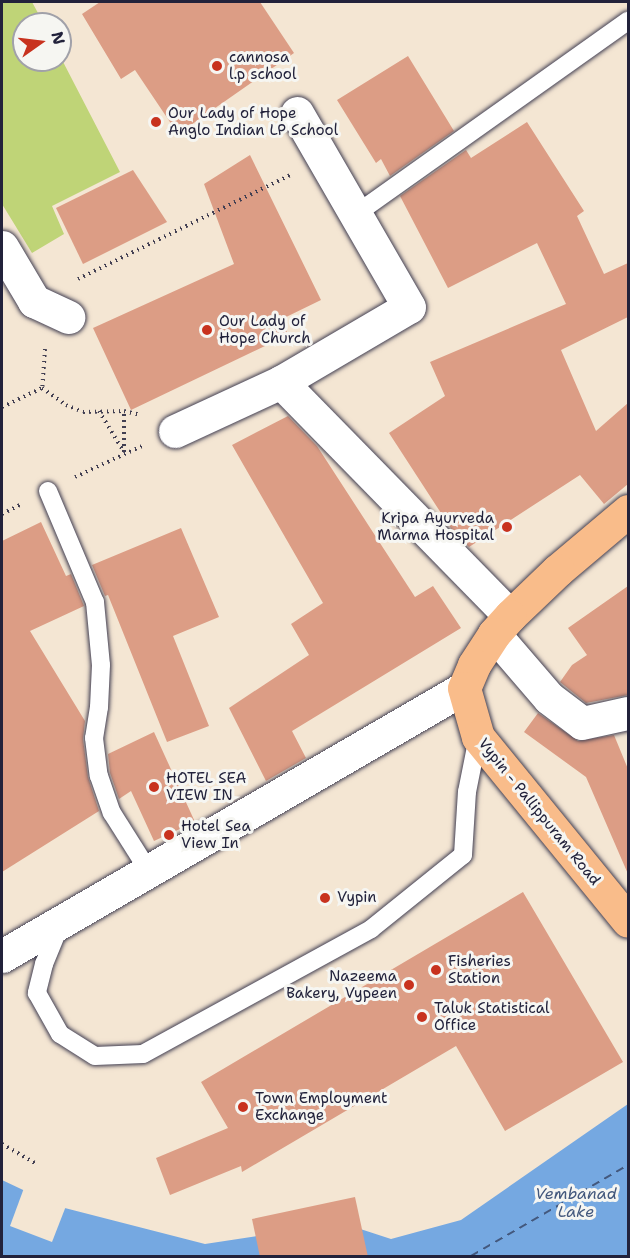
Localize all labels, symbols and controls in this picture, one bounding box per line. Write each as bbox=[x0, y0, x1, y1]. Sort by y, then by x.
north arrow bbox=[12, 12, 72, 72]
text: N bbox=[46, 29, 70, 47]
place label: cannosa l.p school bbox=[229, 48, 296, 83]
marker: cannosa l.p school bbox=[210, 59, 224, 73]
place label: Our Lady of Hope Anglo Indian LP School bbox=[168, 104, 338, 139]
marker: Our Lady of Hope Anglo Indian LP School bbox=[149, 115, 163, 129]
place label: Our Lady of Hope Church bbox=[219, 312, 311, 347]
marker: Our Lady of Hope Church bbox=[200, 323, 214, 337]
place label: Kripa Ayurveda Marma Hospital bbox=[377, 509, 494, 544]
marker: Kripa Ayurveda Marma Hospital bbox=[498, 518, 516, 536]
street label: Vypin - Pallippuram Road bbox=[474, 735, 604, 889]
place label: HOTEL SEA VIEW IN bbox=[166, 769, 246, 804]
marker: HOTEL SEA VIEW IN bbox=[147, 780, 161, 794]
place label: Hotel Sea View In bbox=[181, 817, 251, 852]
marker: Hotel Sea View In bbox=[162, 828, 176, 842]
place label: Vypin bbox=[337, 889, 377, 907]
marker: Vypin bbox=[318, 891, 332, 905]
place label: Fisheries Station bbox=[448, 952, 511, 987]
marker: Fisheries Station bbox=[429, 963, 443, 977]
place label: Nazeema Bakery, Vypeen bbox=[286, 967, 397, 1002]
marker: Nazeema Bakery, Vypeen bbox=[402, 978, 416, 992]
place label: Taluk Statistical Office bbox=[434, 999, 549, 1034]
marker: Taluk Statistical Office bbox=[415, 1010, 429, 1024]
place label: Town Employment Exchange bbox=[255, 1089, 388, 1124]
marker: Town Employment Exchange bbox=[236, 1100, 250, 1114]
water label: Vembanad Lake bbox=[535, 1184, 617, 1222]

